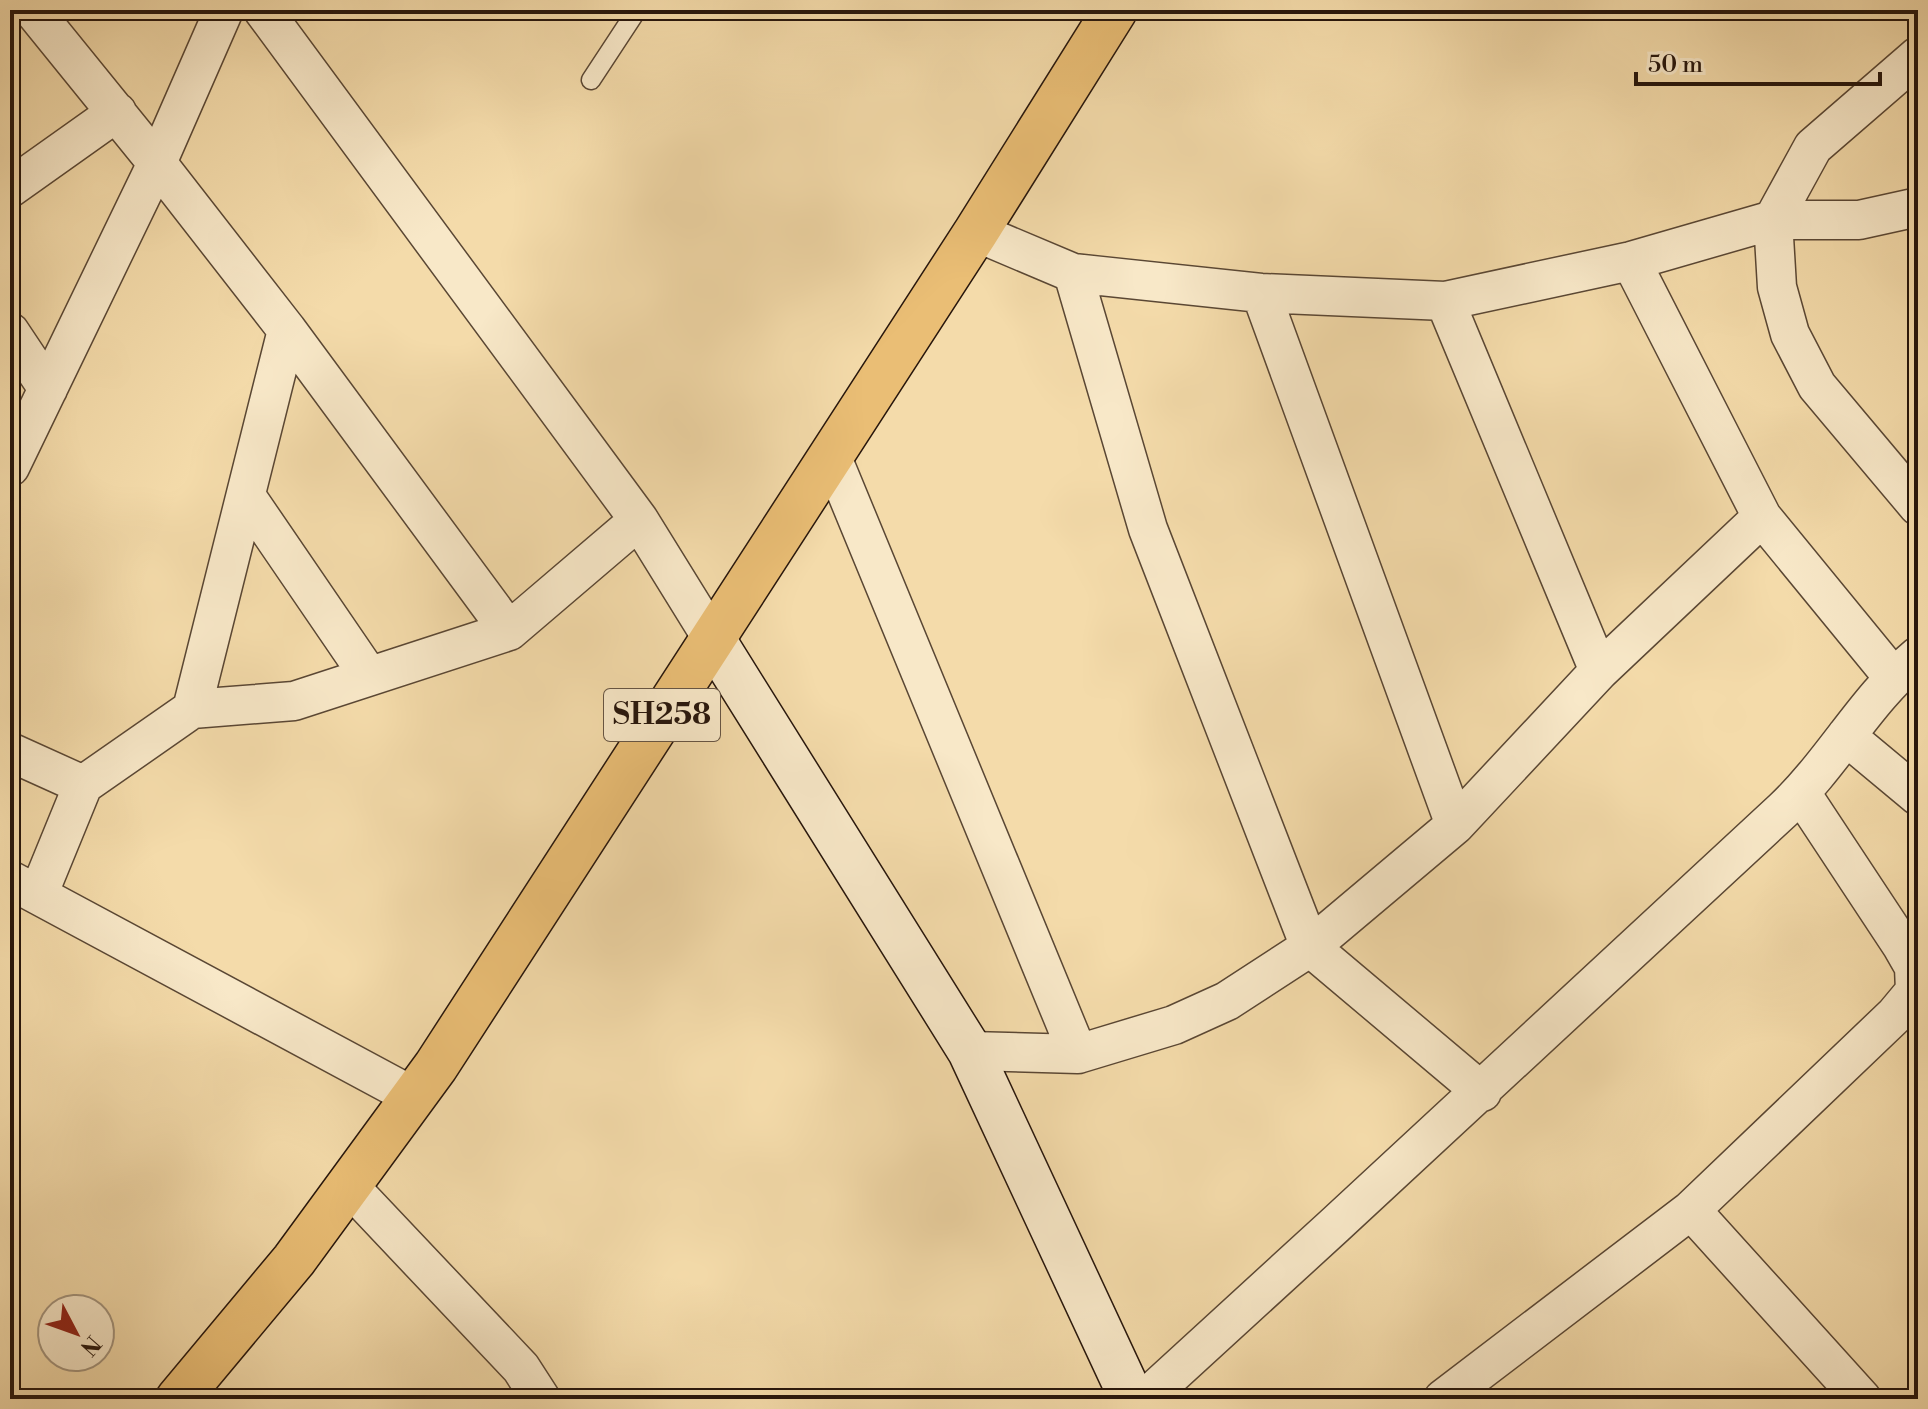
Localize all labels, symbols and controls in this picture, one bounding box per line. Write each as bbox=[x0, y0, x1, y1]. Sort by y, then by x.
scale bar bbox=[1636, 36, 1880, 86]
text: 50 m bbox=[1648, 50, 1703, 80]
road number: SH258 bbox=[604, 689, 720, 741]
north arrow bbox=[36, 1293, 116, 1373]
text: N bbox=[74, 1330, 106, 1361]

